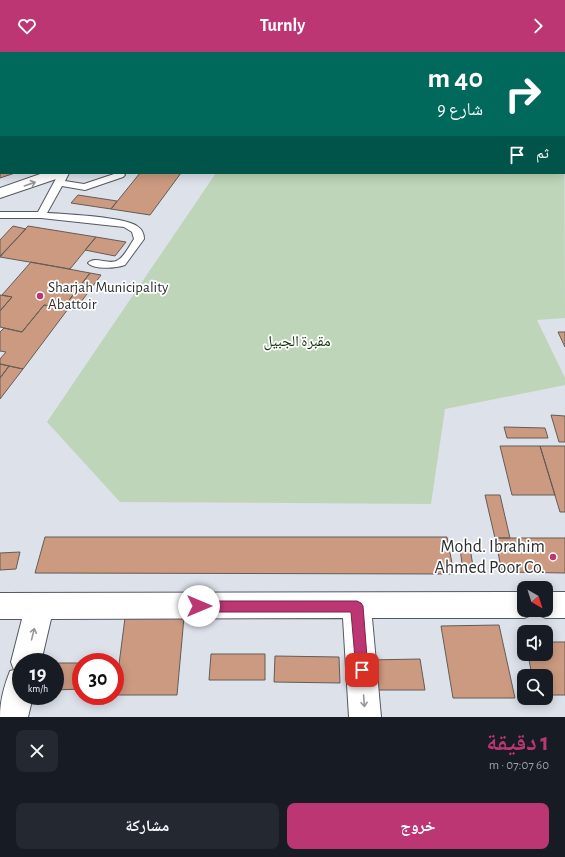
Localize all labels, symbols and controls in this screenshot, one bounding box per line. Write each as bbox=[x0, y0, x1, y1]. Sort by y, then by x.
icon: heart bbox=[16, 15, 38, 37]
icon: forward bbox=[527, 15, 549, 37]
text: Turnly bbox=[260, 17, 305, 35]
text: 40 m bbox=[427, 65, 483, 93]
icon: right bbox=[497, 68, 549, 120]
text: شارع 9 bbox=[437, 101, 483, 119]
icon: arrive bbox=[506, 144, 528, 166]
text: ثم bbox=[536, 146, 549, 161]
one-way arrow bbox=[23, 180, 36, 187]
place label: Sharjah Municipality Abattoir bbox=[48, 280, 169, 312]
marker: Sharjah Municipality Abattoir bbox=[35, 291, 45, 301]
park label: مقبرة الجبيل bbox=[263, 334, 331, 351]
place label: Mohd. Ibrahim Ahmed Poor Co. bbox=[434, 538, 545, 577]
marker: Mohd. Ibrahim Ahmed Poor Co. bbox=[548, 552, 558, 562]
north arrow bbox=[517, 581, 553, 617]
map controls bbox=[517, 581, 553, 705]
position arrow bbox=[178, 585, 220, 627]
button: sound bbox=[517, 625, 553, 661]
one-way arrow bbox=[30, 628, 37, 641]
speed limit sign: 30 bbox=[72, 653, 124, 705]
pin bbox=[345, 653, 379, 687]
icon: arrive bbox=[351, 659, 373, 681]
text: 19 bbox=[30, 664, 46, 684]
button: search bbox=[517, 669, 553, 705]
text: km/h bbox=[28, 684, 48, 694]
one-way arrow bbox=[361, 694, 368, 707]
button: close bbox=[16, 730, 58, 772]
text: 1 دقيقة bbox=[486, 731, 549, 755]
text: 60 m · 07:07 bbox=[489, 759, 549, 772]
button: مشاركة bbox=[16, 803, 279, 849]
button: خروج bbox=[287, 803, 549, 849]

